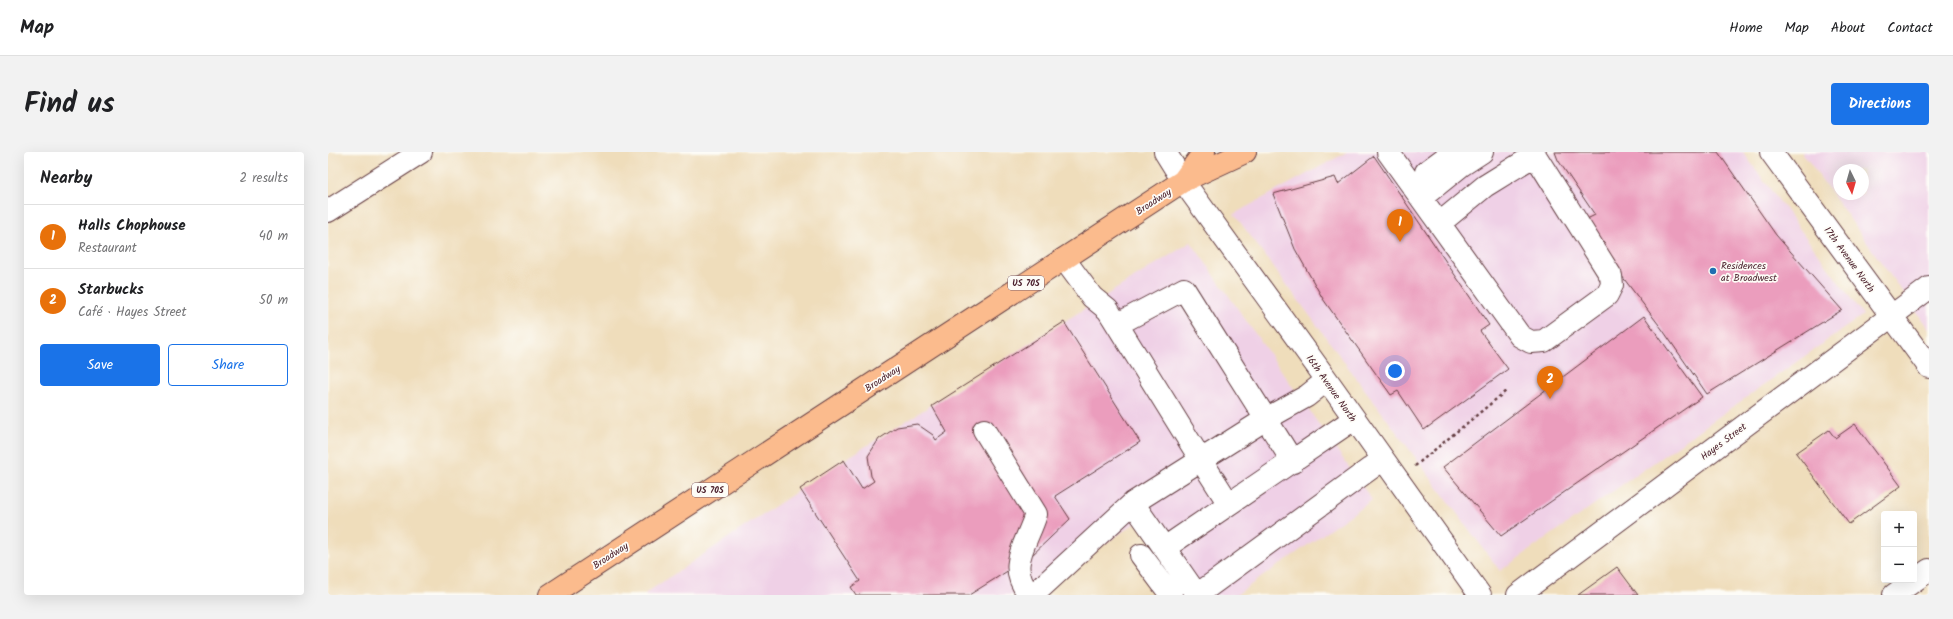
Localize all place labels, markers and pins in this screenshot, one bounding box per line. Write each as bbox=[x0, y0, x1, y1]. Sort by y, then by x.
pin: 1 bbox=[1387, 209, 1413, 242]
place label: Residences at Broadwest bbox=[1721, 258, 1777, 286]
marker: Residences at Broadwest bbox=[1708, 266, 1718, 276]
pin: 2 bbox=[1537, 366, 1563, 399]

